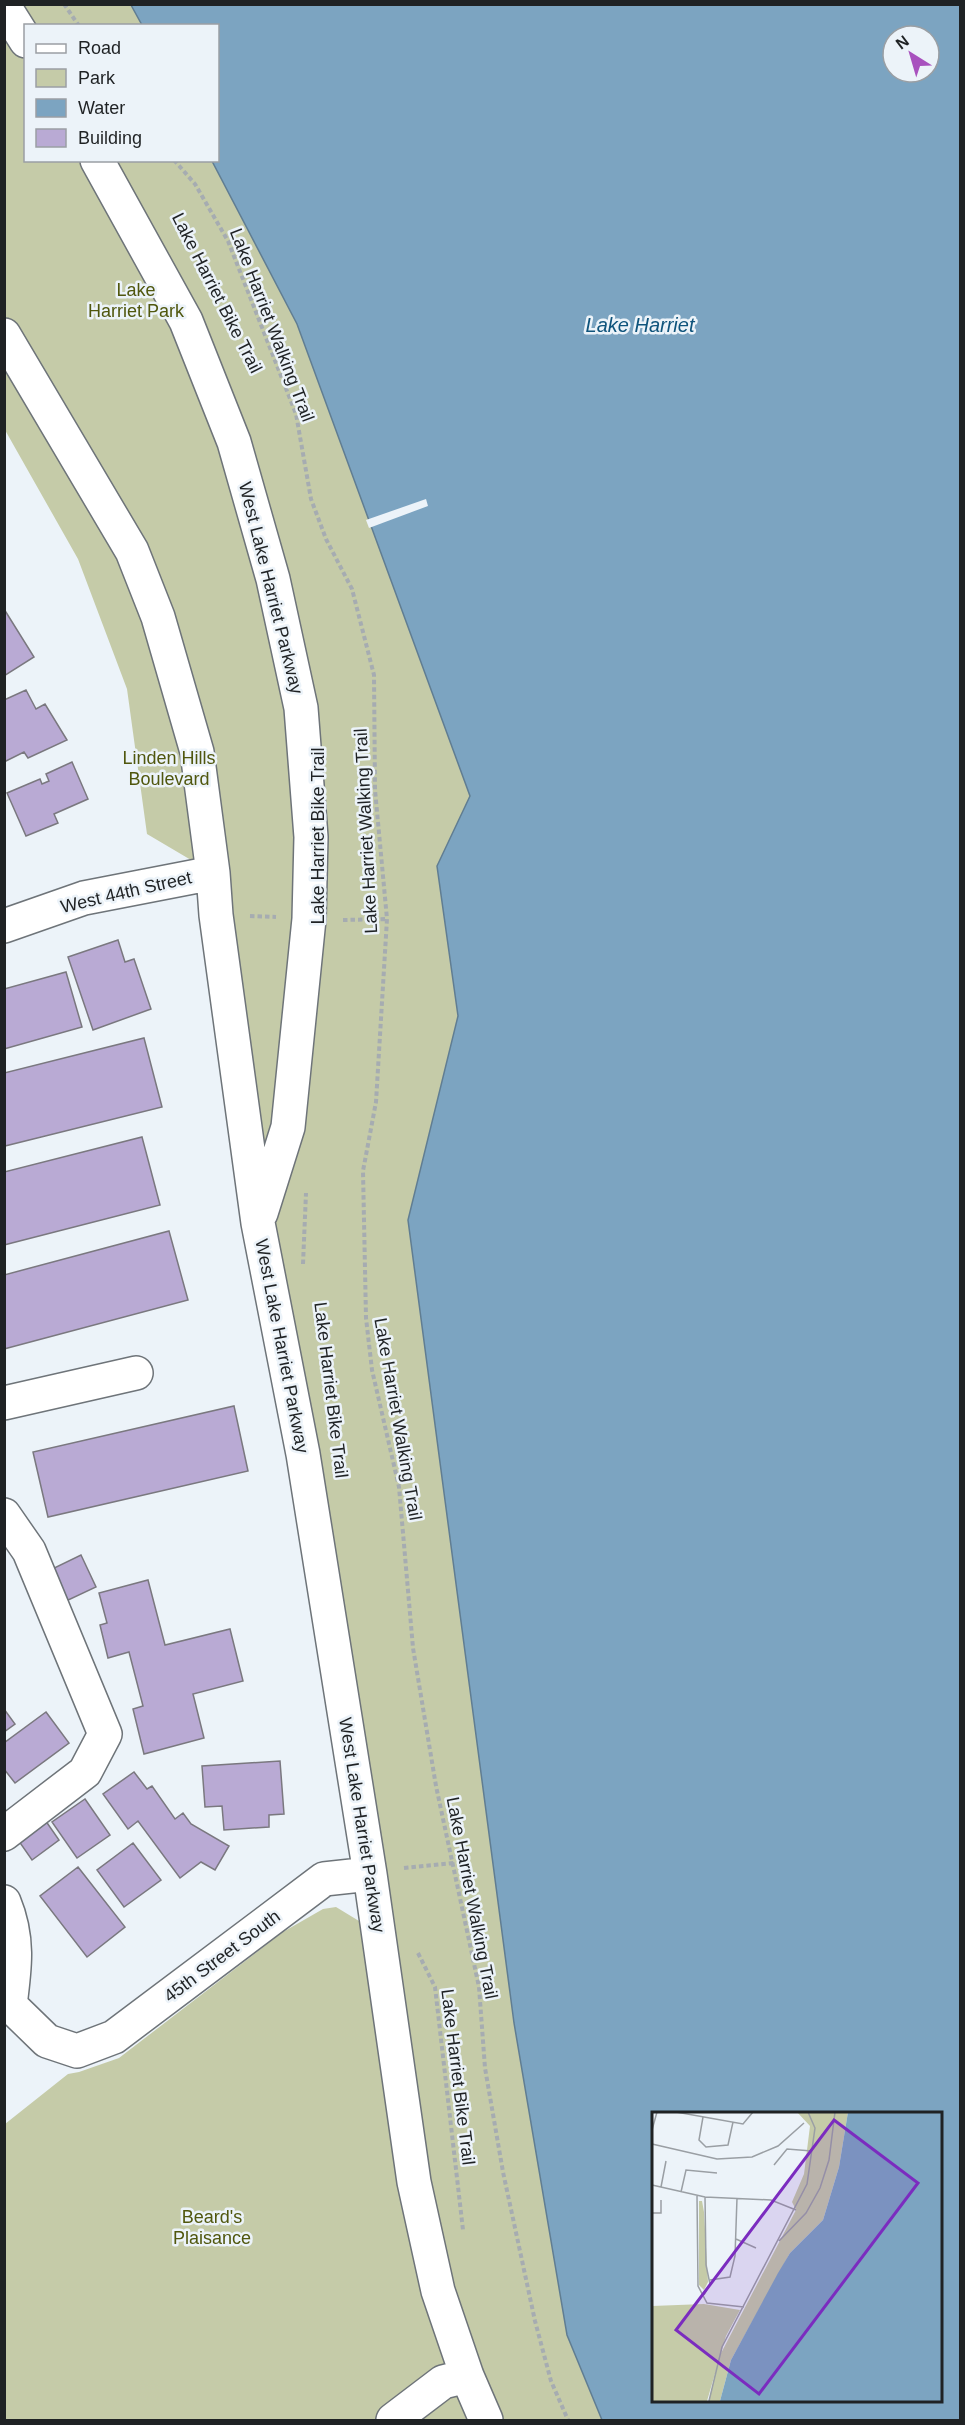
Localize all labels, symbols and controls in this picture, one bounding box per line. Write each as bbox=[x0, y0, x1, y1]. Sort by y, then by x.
legend bbox=[24, 24, 219, 162]
north arrow bbox=[881, 24, 941, 84]
text: N bbox=[893, 32, 912, 53]
text: Road bbox=[78, 38, 121, 58]
text: Park bbox=[78, 68, 116, 88]
text: Water bbox=[78, 98, 125, 118]
text: Building bbox=[78, 128, 142, 148]
street label: Lake Harriet Bike Trail bbox=[168, 210, 266, 376]
street label: Lake Harriet Walking Trail bbox=[226, 226, 318, 424]
park label: Lake Harriet Park bbox=[88, 280, 185, 321]
water label: Lake Harriet bbox=[586, 314, 696, 336]
street label: West Lake Harriet Parkway bbox=[235, 480, 307, 696]
street label: Lake Harriet Walking Trail bbox=[351, 728, 381, 934]
street label: Lake Harriet Bike Trail bbox=[308, 747, 328, 925]
park label: Linden Hills Boulevard bbox=[122, 748, 216, 789]
street label: West 44th Street bbox=[59, 867, 193, 917]
street label: West Lake Harriet Parkway bbox=[251, 1237, 313, 1455]
street label: Lake Harriet Bike Trail bbox=[310, 1301, 352, 1479]
street label: Lake Harriet Walking Trail bbox=[370, 1316, 426, 1522]
street label: West Lake Harriet Parkway bbox=[335, 1716, 389, 1934]
street label: Lake Harriet Walking Trail bbox=[443, 1795, 501, 2001]
street label: 45th Street South bbox=[160, 1906, 284, 2006]
street label: Lake Harriet Bike Trail bbox=[437, 1988, 479, 2166]
inset map bbox=[652, 2112, 941, 2401]
park label: Beard's Plaisance bbox=[173, 2207, 251, 2248]

